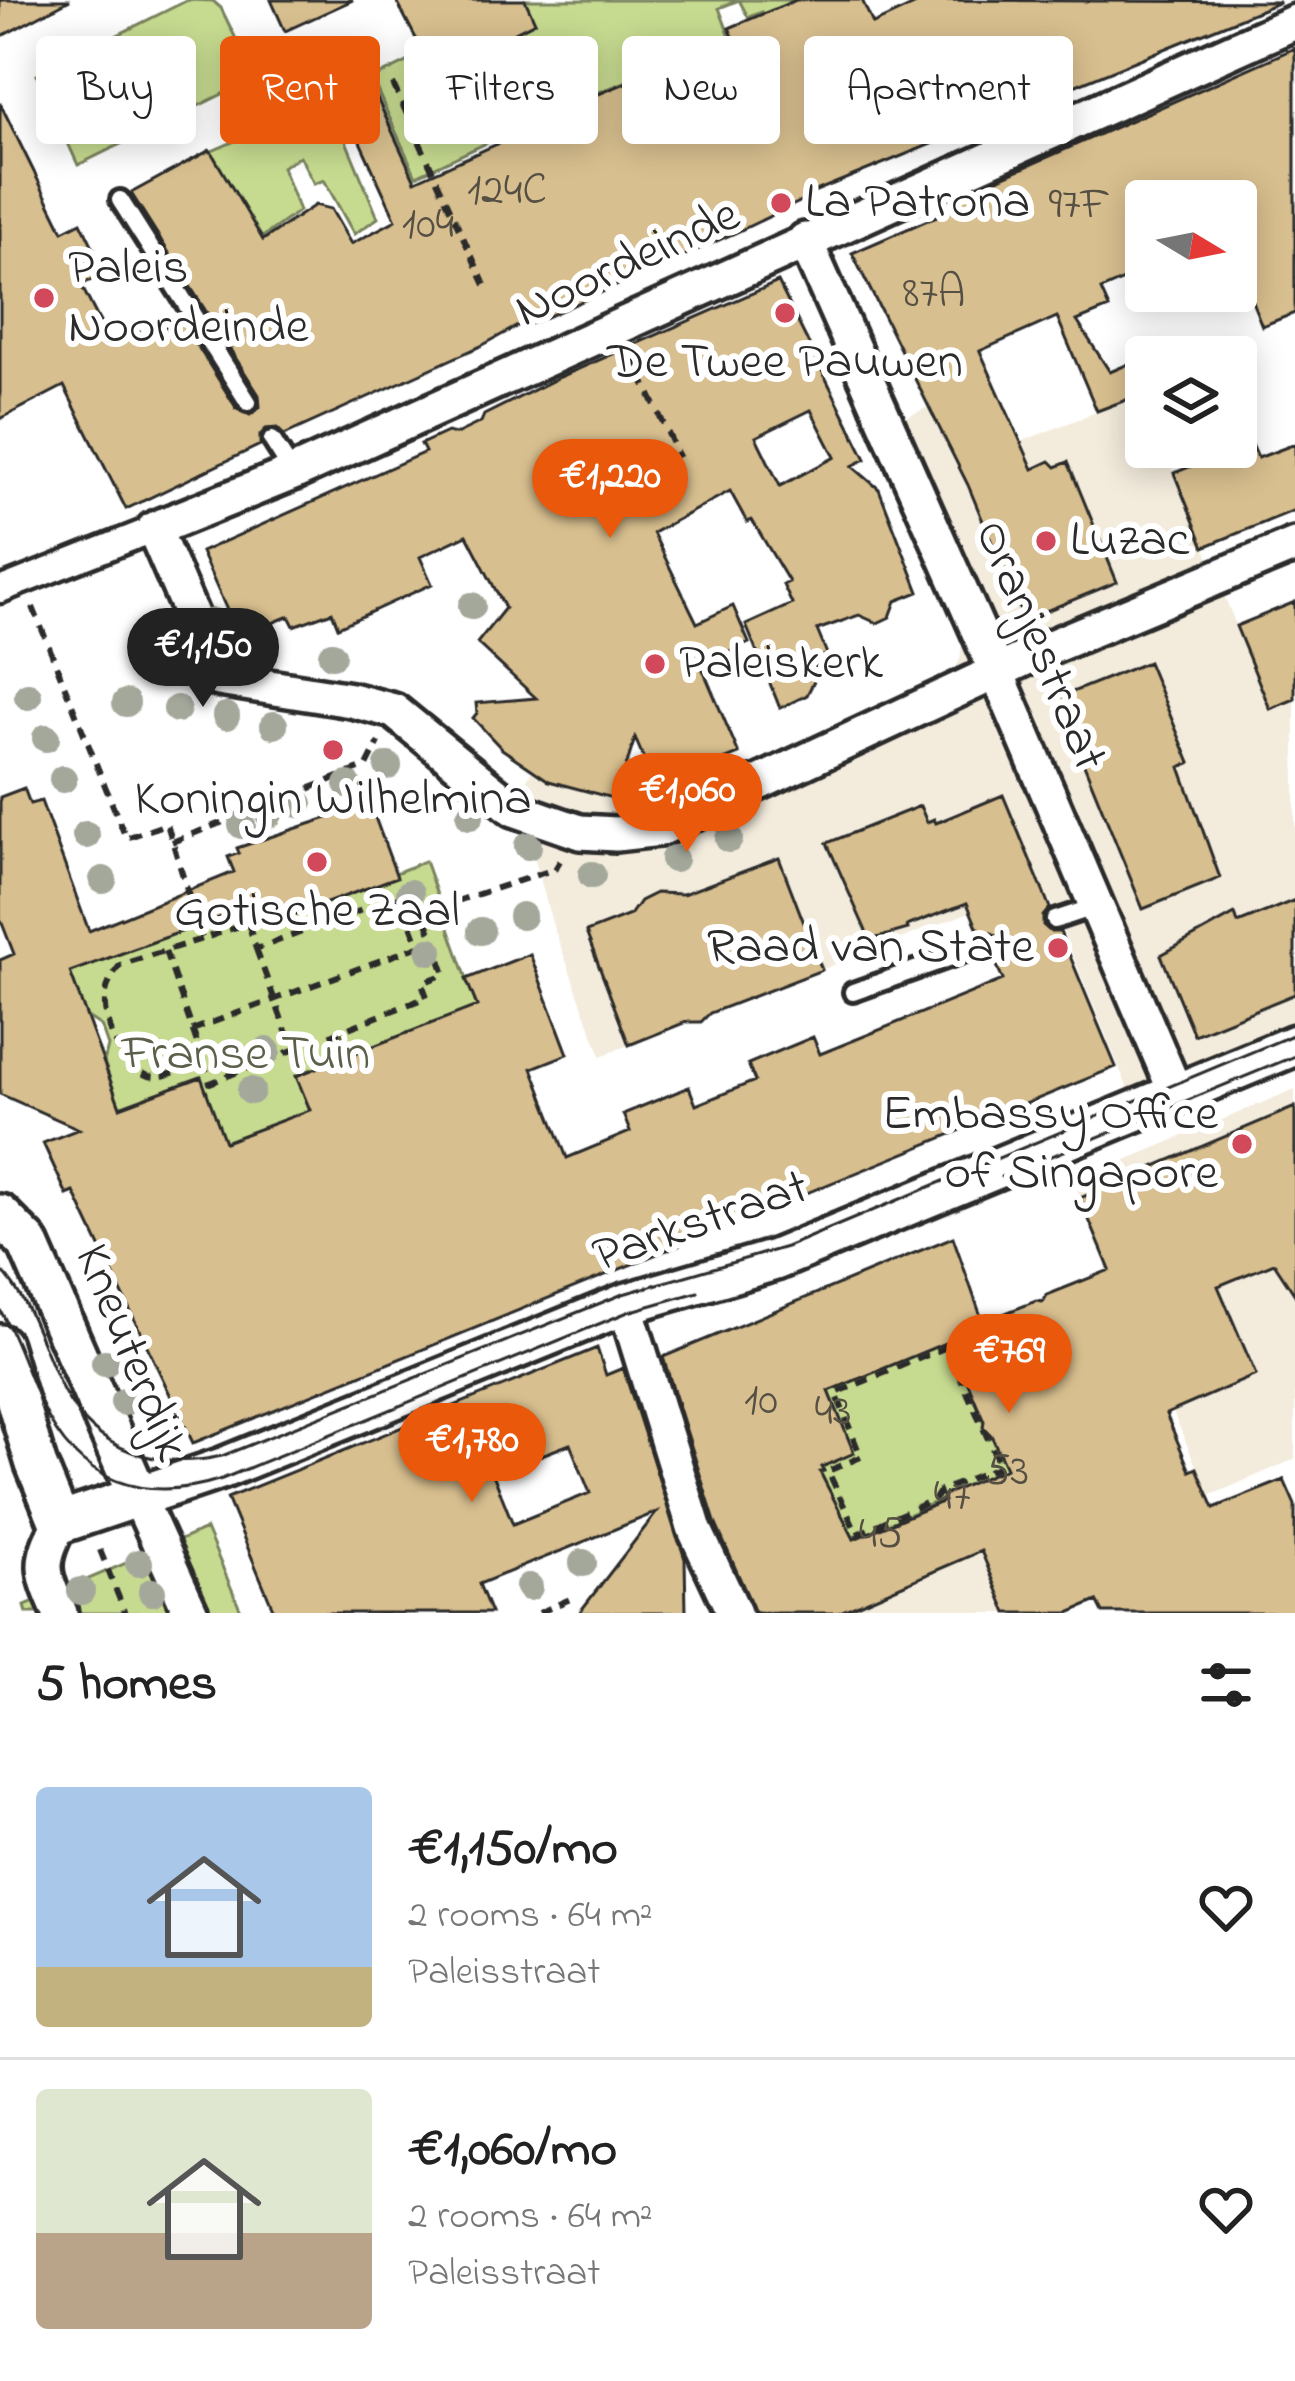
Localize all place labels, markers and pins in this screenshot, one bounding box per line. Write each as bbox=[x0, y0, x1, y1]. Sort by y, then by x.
place label: La Patrona bbox=[805, 166, 1030, 241]
marker: La Patrona bbox=[768, 190, 794, 216]
place label: Paleis Noordeinde bbox=[68, 232, 309, 366]
marker: Paleis Noordeinde bbox=[31, 285, 57, 311]
marker: De Twee Pauwen bbox=[772, 300, 798, 326]
place label: De Twee Pauwen bbox=[605, 326, 963, 401]
pin: €1,220 bbox=[512, 439, 708, 541]
place label: Luzac bbox=[1070, 504, 1190, 579]
marker: Luzac bbox=[1033, 528, 1059, 554]
pin: €1,150 bbox=[105, 608, 301, 710]
place label: Paleiskerk bbox=[679, 627, 884, 702]
marker: Paleiskerk bbox=[642, 651, 668, 677]
marker: Koningin Wilhelmina bbox=[320, 737, 346, 763]
pin: €1,060 bbox=[589, 753, 785, 855]
place label: Koningin Wilhelmina bbox=[134, 763, 532, 838]
marker: Gotische Zaal bbox=[304, 849, 330, 875]
place label: Gotische Zaal bbox=[174, 875, 460, 950]
place label: Raad van State bbox=[707, 911, 1034, 986]
marker: Raad van State bbox=[1045, 935, 1071, 961]
place label: Embassy Office of Singapore bbox=[882, 1078, 1218, 1212]
marker: Embassy Office of Singapore bbox=[1229, 1131, 1255, 1157]
pin: €769 bbox=[938, 1314, 1080, 1416]
pin: €1,780 bbox=[374, 1403, 570, 1505]

